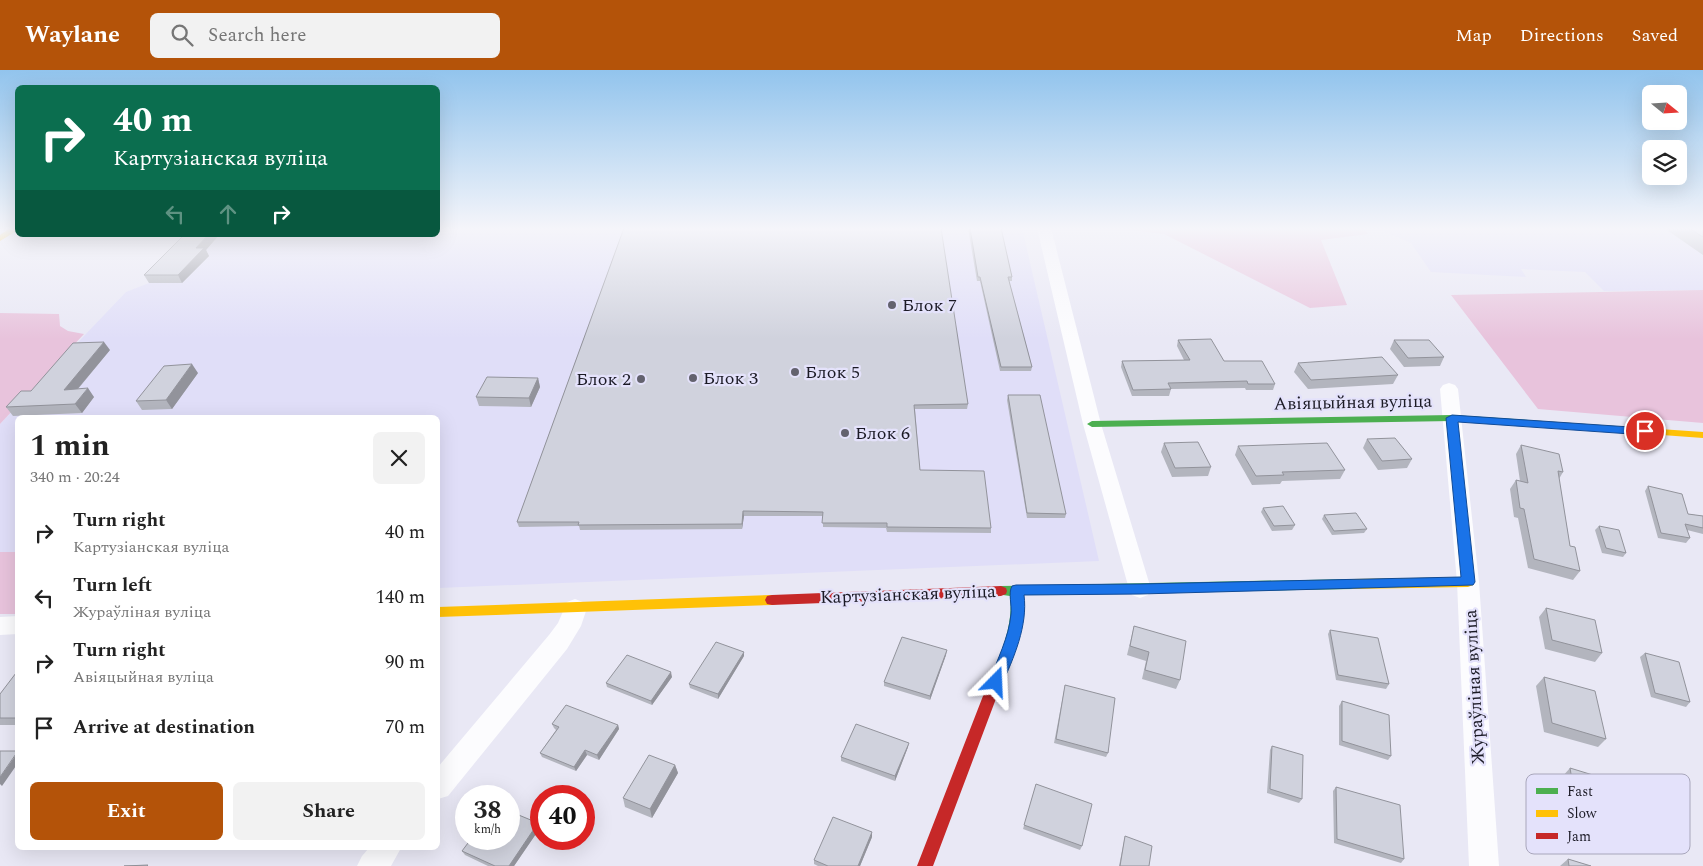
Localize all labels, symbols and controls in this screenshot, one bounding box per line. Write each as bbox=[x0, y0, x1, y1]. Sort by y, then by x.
search box bbox=[150, 13, 500, 58]
text: Waylane bbox=[25, 17, 120, 53]
icon: search bbox=[168, 21, 196, 49]
text: Search here bbox=[208, 21, 306, 50]
text: Map bbox=[1456, 22, 1492, 49]
text: Directions bbox=[1520, 22, 1604, 49]
text: Saved bbox=[1632, 22, 1678, 49]
north arrow bbox=[1642, 85, 1688, 130]
map controls bbox=[1642, 85, 1687, 185]
text: 40 m bbox=[113, 94, 193, 147]
icon: right bbox=[30, 105, 95, 170]
button: layers bbox=[1642, 140, 1687, 185]
text: Картузіанская вуліца bbox=[113, 142, 328, 175]
icon: left bbox=[161, 200, 189, 228]
icon: ahead bbox=[214, 200, 242, 228]
icon: right bbox=[267, 200, 295, 228]
place label: Блок 7 bbox=[902, 292, 957, 319]
marker: Блок 7 bbox=[886, 299, 898, 311]
place label: Блок 5 bbox=[805, 359, 860, 386]
place label: Блок 3 bbox=[703, 365, 758, 392]
place label: Блок 2 bbox=[576, 366, 631, 393]
marker: Блок 5 bbox=[789, 366, 801, 378]
marker: Блок 3 bbox=[687, 372, 699, 384]
marker: Блок 2 bbox=[635, 373, 647, 385]
street label: Авіяцыйная вуліца bbox=[1274, 388, 1433, 417]
pin bbox=[1624, 410, 1666, 452]
icon: arrive bbox=[1631, 417, 1659, 445]
place label: Блок 6 bbox=[855, 420, 910, 447]
text: 1 min bbox=[30, 423, 110, 469]
marker: Блок 6 bbox=[839, 427, 851, 439]
button: close bbox=[373, 432, 425, 484]
text: 340 m · 20:24 bbox=[30, 465, 120, 489]
text: Turn right bbox=[73, 506, 166, 535]
text: 40 m bbox=[385, 518, 425, 547]
icon: right bbox=[30, 519, 58, 547]
text: Картузіанская вуліца bbox=[73, 535, 229, 559]
text: Turn left bbox=[73, 571, 152, 600]
street label: Картузіанская вуліца bbox=[820, 578, 997, 611]
text: 140 m bbox=[375, 583, 425, 612]
icon: left bbox=[30, 584, 58, 612]
text: Жураўліная вуліца bbox=[73, 600, 211, 624]
street label: Жураўліная вуліца bbox=[1457, 609, 1492, 765]
text: Turn right bbox=[73, 636, 166, 665]
text: 90 m bbox=[385, 648, 425, 677]
icon: right bbox=[30, 649, 58, 677]
position arrow bbox=[969, 655, 1021, 707]
text: Авіяцыйная вуліца bbox=[73, 665, 214, 689]
text: Arrive at destination bbox=[73, 713, 255, 742]
text: 70 m bbox=[385, 713, 425, 742]
icon: arrive bbox=[30, 714, 58, 742]
legend bbox=[1526, 774, 1690, 854]
text: Fast bbox=[1567, 781, 1593, 802]
button: Exit bbox=[30, 782, 223, 840]
button: Share bbox=[233, 782, 425, 840]
speed limit sign: 40 bbox=[530, 785, 595, 850]
text: 38 bbox=[473, 792, 502, 830]
text: Slow bbox=[1567, 803, 1597, 824]
text: km/h bbox=[474, 820, 501, 839]
text: Jam bbox=[1567, 826, 1591, 847]

